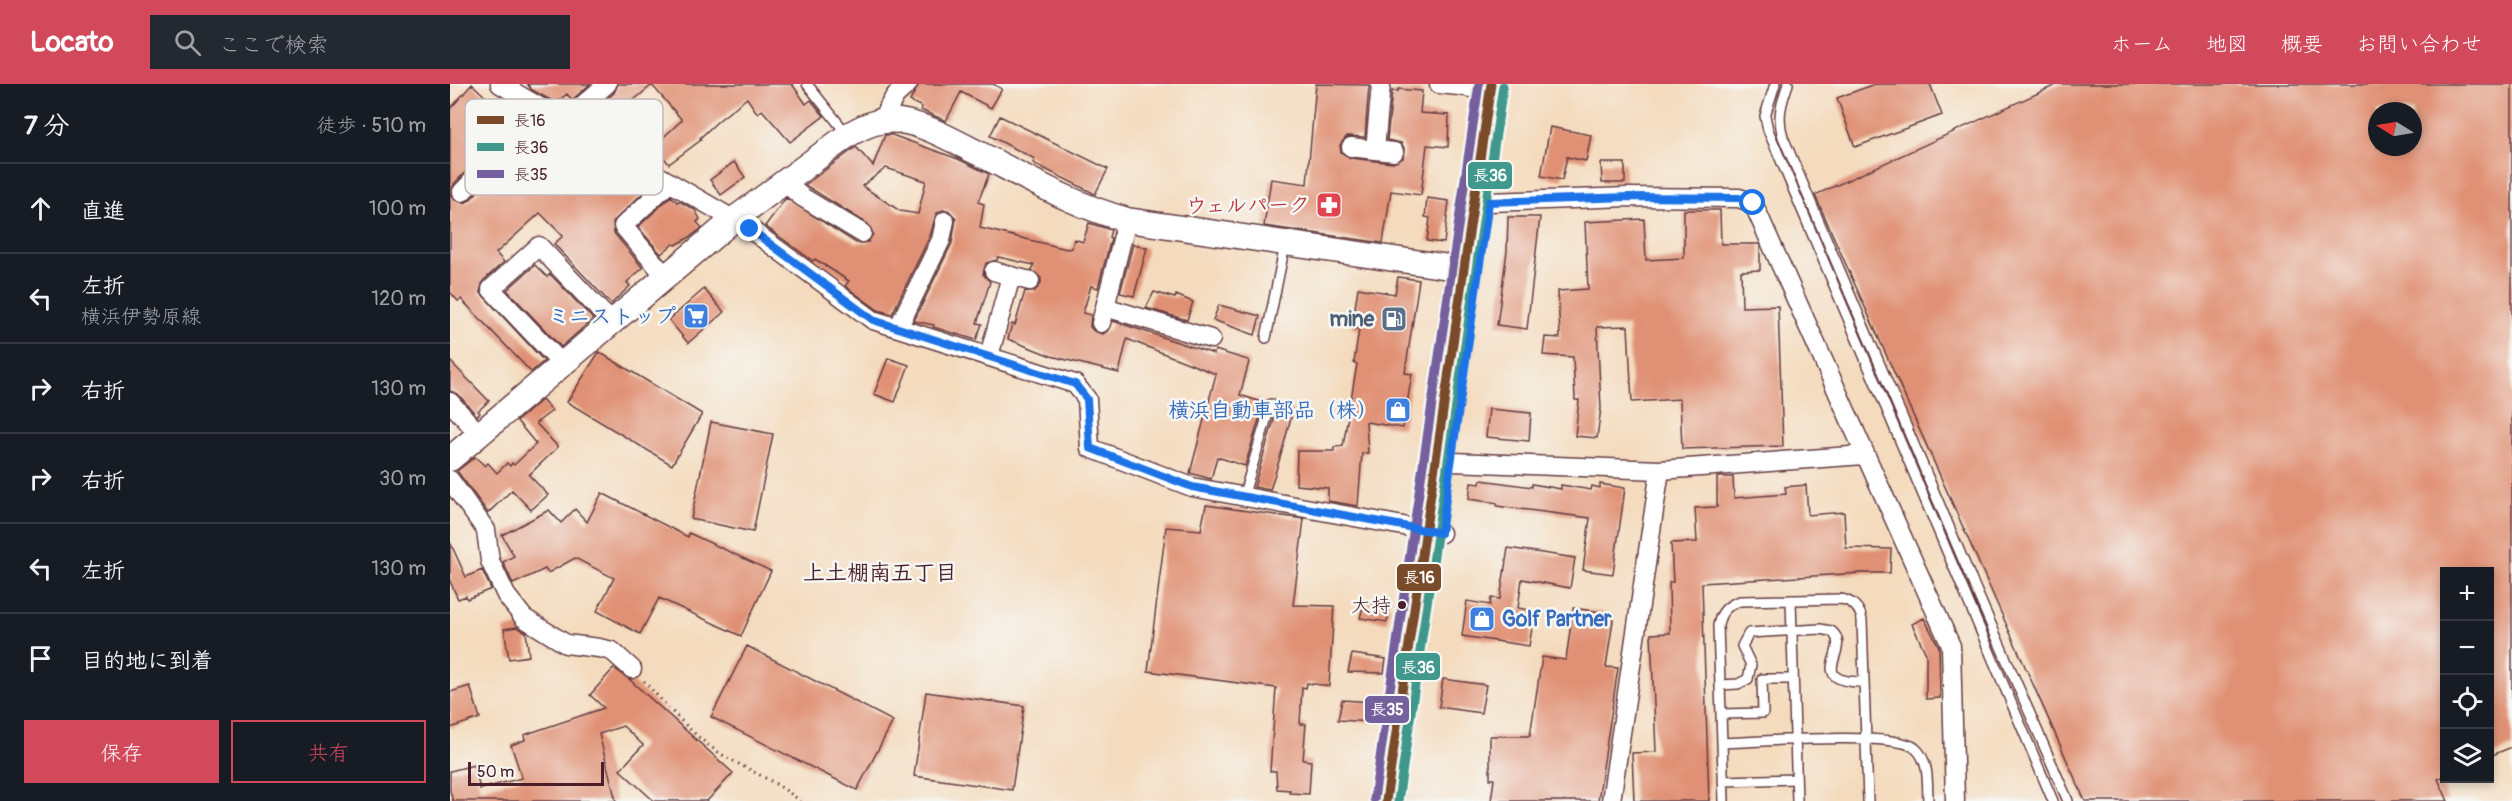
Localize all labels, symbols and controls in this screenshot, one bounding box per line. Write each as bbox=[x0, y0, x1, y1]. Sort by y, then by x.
search box bbox=[150, 15, 570, 69]
text: Locato bbox=[30, 25, 114, 60]
icon: search bbox=[171, 26, 204, 59]
text: ここで検索 bbox=[219, 31, 329, 59]
text: ホーム bbox=[2111, 31, 2173, 58]
text: 地図 bbox=[2206, 31, 2248, 58]
text: 概要 bbox=[2281, 31, 2323, 58]
text: お問い合わせ bbox=[2356, 31, 2482, 58]
legend bbox=[465, 99, 663, 195]
north arrow bbox=[2368, 102, 2422, 156]
text: 7 分 bbox=[24, 110, 69, 142]
text: 長16 bbox=[514, 111, 546, 131]
text: 徒歩 · 510 m bbox=[316, 113, 426, 138]
text: 長36 bbox=[514, 138, 548, 158]
line badge: 長36 bbox=[1467, 161, 1513, 190]
text: 長35 bbox=[514, 165, 548, 185]
text: 長36 bbox=[1473, 166, 1507, 186]
route start bbox=[1739, 189, 1765, 215]
pharmacy icon: ウェルパーク bbox=[1314, 190, 1344, 220]
icon: ahead bbox=[24, 192, 57, 225]
place label: ウェルパーク bbox=[1186, 192, 1310, 219]
text: 100 m bbox=[369, 196, 426, 221]
text: 直進 bbox=[81, 197, 125, 225]
route end bbox=[736, 215, 762, 241]
text: 左折 bbox=[81, 272, 125, 300]
icon: left bbox=[24, 282, 57, 315]
text: 120 m bbox=[371, 286, 426, 311]
supermarket icon: ミニストップ bbox=[681, 301, 711, 331]
place label: ミニストップ bbox=[548, 303, 676, 330]
text: 横浜伊勢原線 bbox=[81, 304, 201, 329]
fuel station icon: mine bbox=[1379, 304, 1409, 334]
place label: mine bbox=[1330, 306, 1375, 333]
icon: right bbox=[24, 372, 57, 405]
text: 130 m bbox=[371, 376, 426, 401]
text: 右折 bbox=[81, 377, 125, 405]
shop icon: 横浜自動車部品（株） bbox=[1383, 395, 1413, 425]
place label: 横浜自動車部品（株） bbox=[1168, 397, 1378, 424]
icon: right bbox=[24, 462, 57, 495]
text: 30 m bbox=[379, 466, 426, 491]
text: 右折 bbox=[81, 467, 125, 495]
icon: left bbox=[24, 552, 57, 585]
text: 130 m bbox=[371, 556, 426, 581]
text: 左折 bbox=[81, 557, 125, 585]
district label: 上土棚南五丁目 bbox=[803, 559, 957, 587]
line badge: 長16 bbox=[1396, 563, 1442, 592]
map controls bbox=[2440, 567, 2494, 783]
button: + bbox=[2440, 567, 2494, 621]
text: 長16 bbox=[1403, 568, 1435, 588]
place label: 大持 bbox=[1351, 593, 1391, 618]
marker: 大持 bbox=[1396, 599, 1408, 611]
shop icon: Golf Partner bbox=[1467, 604, 1497, 634]
place label: Golf Partner bbox=[1502, 606, 1612, 633]
button: − bbox=[2440, 621, 2494, 675]
icon: arrive bbox=[24, 642, 57, 675]
text: 目的地に到着 bbox=[81, 647, 213, 675]
line badge: 長36 bbox=[1395, 652, 1441, 681]
text: 長36 bbox=[1401, 658, 1435, 678]
button: locate bbox=[2440, 675, 2494, 729]
line badge: 長35 bbox=[1364, 695, 1410, 724]
text: 長35 bbox=[1370, 700, 1404, 720]
button: 保存 bbox=[24, 720, 219, 783]
button: 共有 bbox=[231, 720, 426, 783]
button: layers bbox=[2440, 729, 2494, 783]
scale bar bbox=[468, 759, 604, 786]
text: 50 m bbox=[477, 762, 514, 782]

